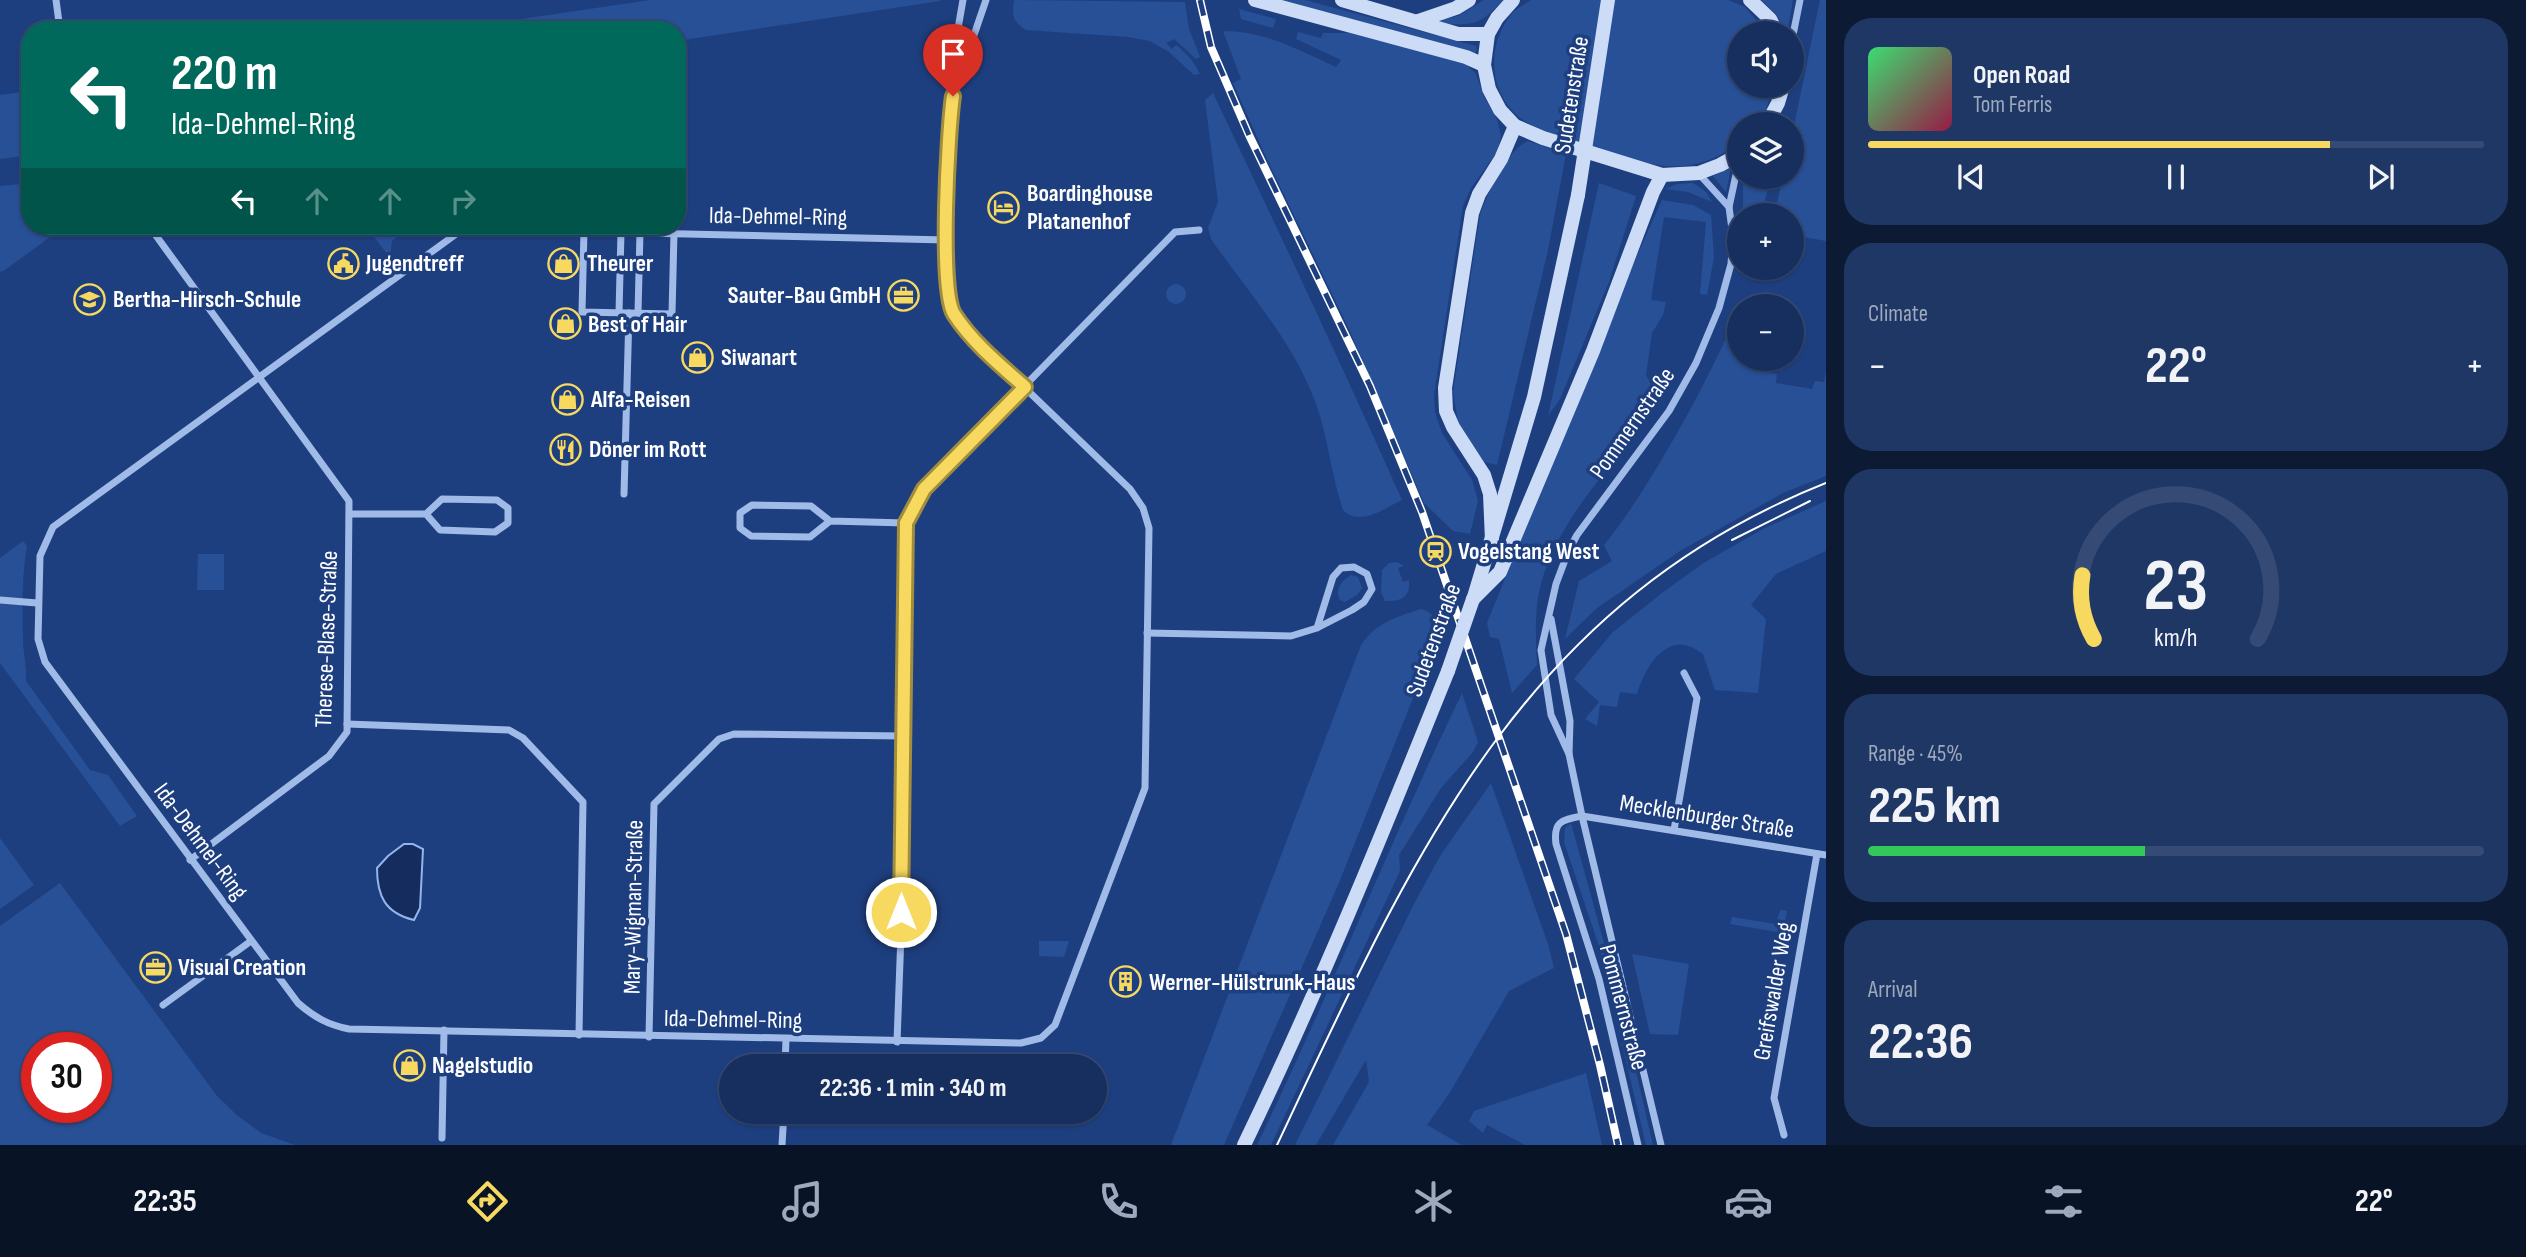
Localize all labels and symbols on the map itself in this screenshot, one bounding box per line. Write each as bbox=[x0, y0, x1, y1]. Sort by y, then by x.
pin bbox=[923, 24, 983, 96]
street label: Sudetenstraße bbox=[1548, 34, 1595, 156]
place label: Boardinghouse Platanenhof bbox=[1027, 179, 1153, 236]
hotel icon: Boardinghouse Platanenhof bbox=[987, 190, 1021, 224]
street label: Ida-Dehmel-Ring bbox=[709, 201, 847, 232]
public building icon: Jugendtreff bbox=[326, 246, 360, 280]
shop icon: Theurer bbox=[547, 246, 581, 280]
place label: Jugendtreff bbox=[365, 249, 465, 278]
place label: Theurer bbox=[587, 249, 654, 278]
office icon: Sauter-Bau GmbH bbox=[887, 278, 921, 312]
place label: Sauter-Bau GmbH bbox=[728, 281, 881, 310]
school or university icon: Bertha-Hirsch-Schule bbox=[73, 282, 107, 316]
place label: Bertha-Hirsch-Schule bbox=[113, 285, 301, 314]
shop icon: Best of Hair bbox=[548, 307, 582, 341]
place label: Best of Hair bbox=[588, 310, 688, 339]
shop icon: Siwanart bbox=[681, 340, 715, 374]
place label: Siwanart bbox=[721, 343, 797, 372]
street label: Pommernstraße bbox=[1584, 362, 1681, 484]
shop icon: Alfa-Reisen bbox=[551, 382, 585, 416]
place label: Alfa-Reisen bbox=[590, 385, 691, 414]
restaurant icon: Döner im Rott bbox=[549, 432, 583, 466]
place label: Döner im Rott bbox=[589, 435, 706, 464]
station icon: Vogelstang West bbox=[1418, 534, 1452, 568]
place label: Vogelstang West bbox=[1458, 537, 1599, 566]
street label: Therese-Blase-Straße bbox=[309, 550, 344, 728]
street label: Sudetenstraße bbox=[1400, 580, 1467, 701]
street label: Ida-Dehmel-Ring bbox=[147, 777, 254, 905]
street label: Mecklenburger Straße bbox=[1618, 788, 1796, 845]
street label: Mary-Wigman-Straße bbox=[617, 820, 650, 994]
position arrow bbox=[864, 875, 938, 949]
street label: Greifswalder Weg bbox=[1747, 920, 1800, 1062]
street label: Pommernstraße bbox=[1593, 941, 1654, 1073]
office icon: Visual Creation bbox=[138, 950, 172, 984]
place label: Visual Creation bbox=[178, 953, 306, 982]
building icon: Werner-Hülstrunk-Haus bbox=[1109, 965, 1143, 999]
place label: Werner-Hülstrunk-Haus bbox=[1149, 968, 1356, 997]
street label: Ida-Dehmel-Ring bbox=[664, 1004, 802, 1035]
speed limit sign: 30 bbox=[21, 1032, 112, 1123]
shop icon: Nagelstudio bbox=[392, 1048, 426, 1082]
place label: Nagelstudio bbox=[432, 1051, 533, 1080]

